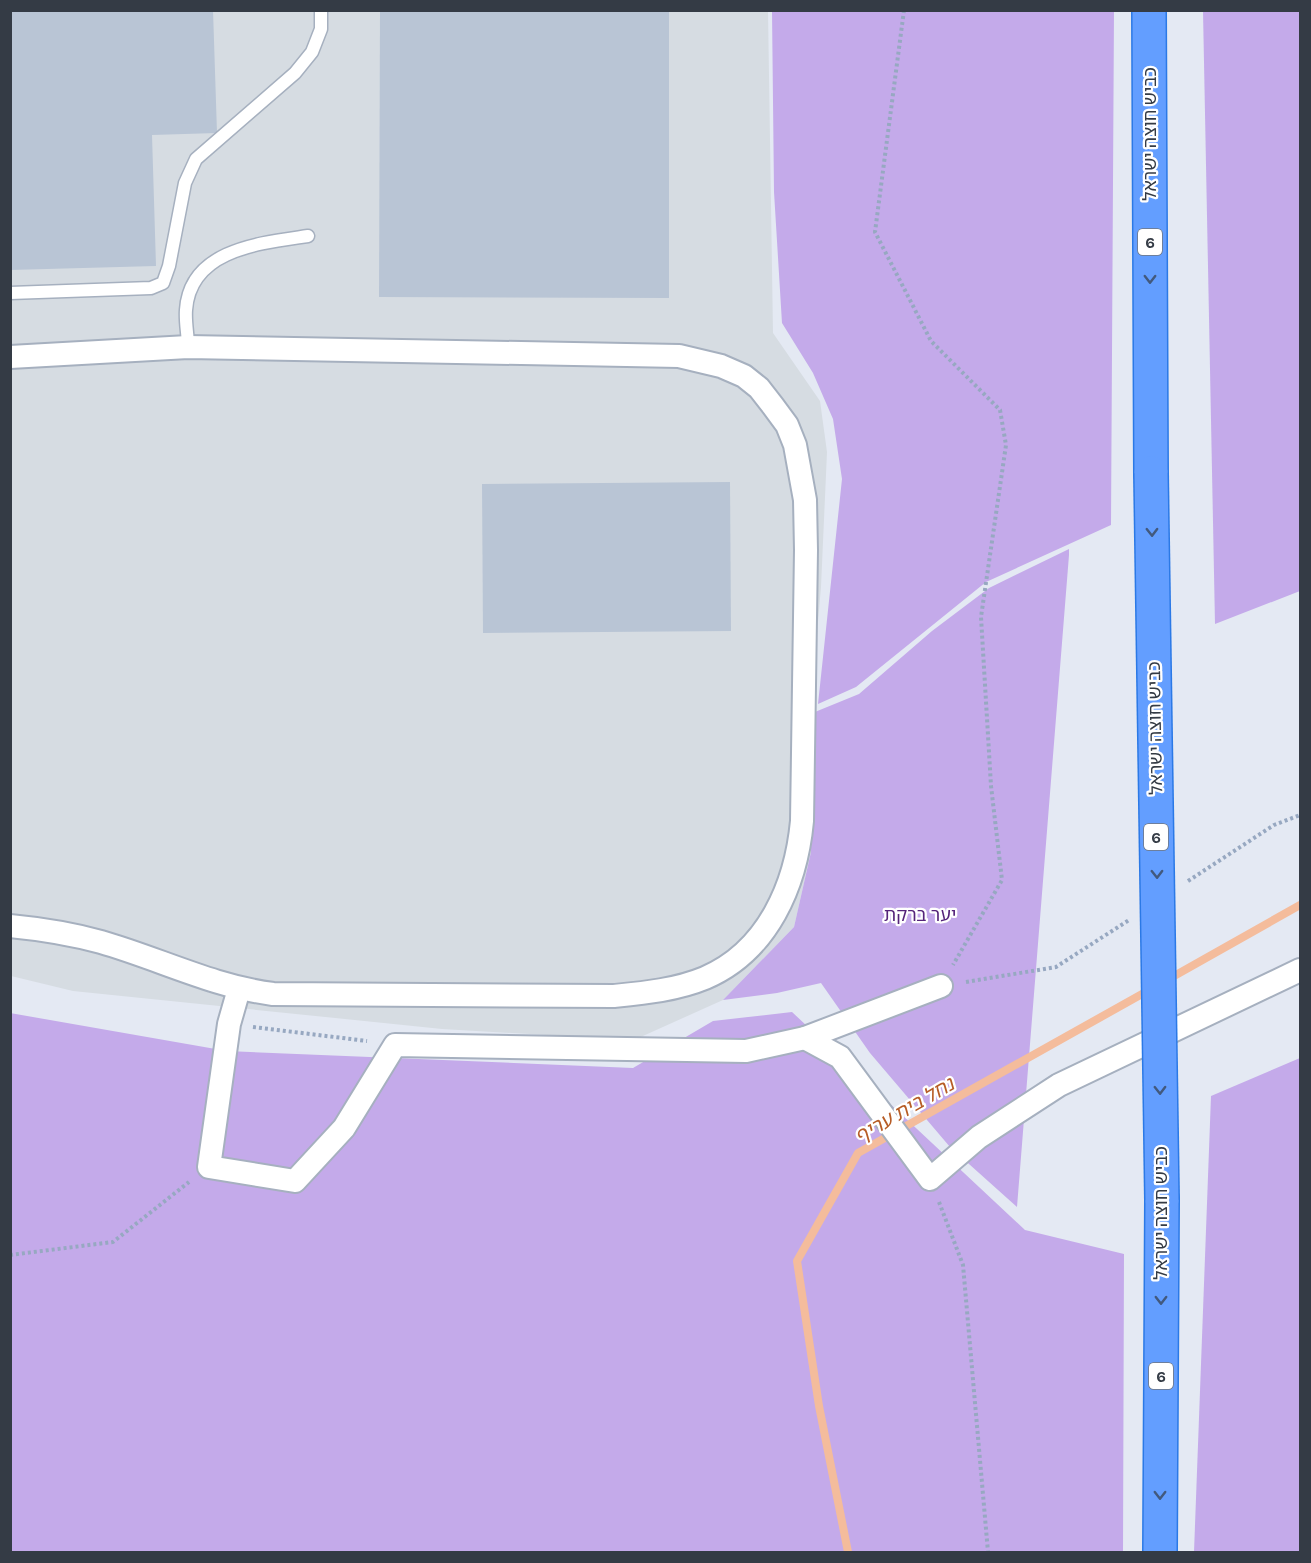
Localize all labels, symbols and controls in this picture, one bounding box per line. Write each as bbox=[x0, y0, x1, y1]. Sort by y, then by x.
street label: כביש חוצה ישראל bbox=[1139, 67, 1161, 201]
road number: 6 bbox=[1138, 229, 1162, 255]
one-way arrow bbox=[1144, 274, 1156, 283]
one-way arrow bbox=[1145, 527, 1158, 536]
street label: כביש חוצה ישראל bbox=[1143, 661, 1167, 795]
road number: 6 bbox=[1144, 824, 1168, 850]
one-way arrow bbox=[1151, 869, 1163, 878]
park label: יער ברקת bbox=[884, 904, 956, 926]
water label: נחל בית עריף bbox=[850, 1072, 959, 1148]
one-way arrow bbox=[1154, 1085, 1166, 1094]
street label: כביש חוצה ישראל bbox=[1150, 1146, 1172, 1280]
one-way arrow bbox=[1155, 1296, 1167, 1305]
road number: 6 bbox=[1149, 1363, 1173, 1389]
one-way arrow bbox=[1154, 1491, 1166, 1500]

